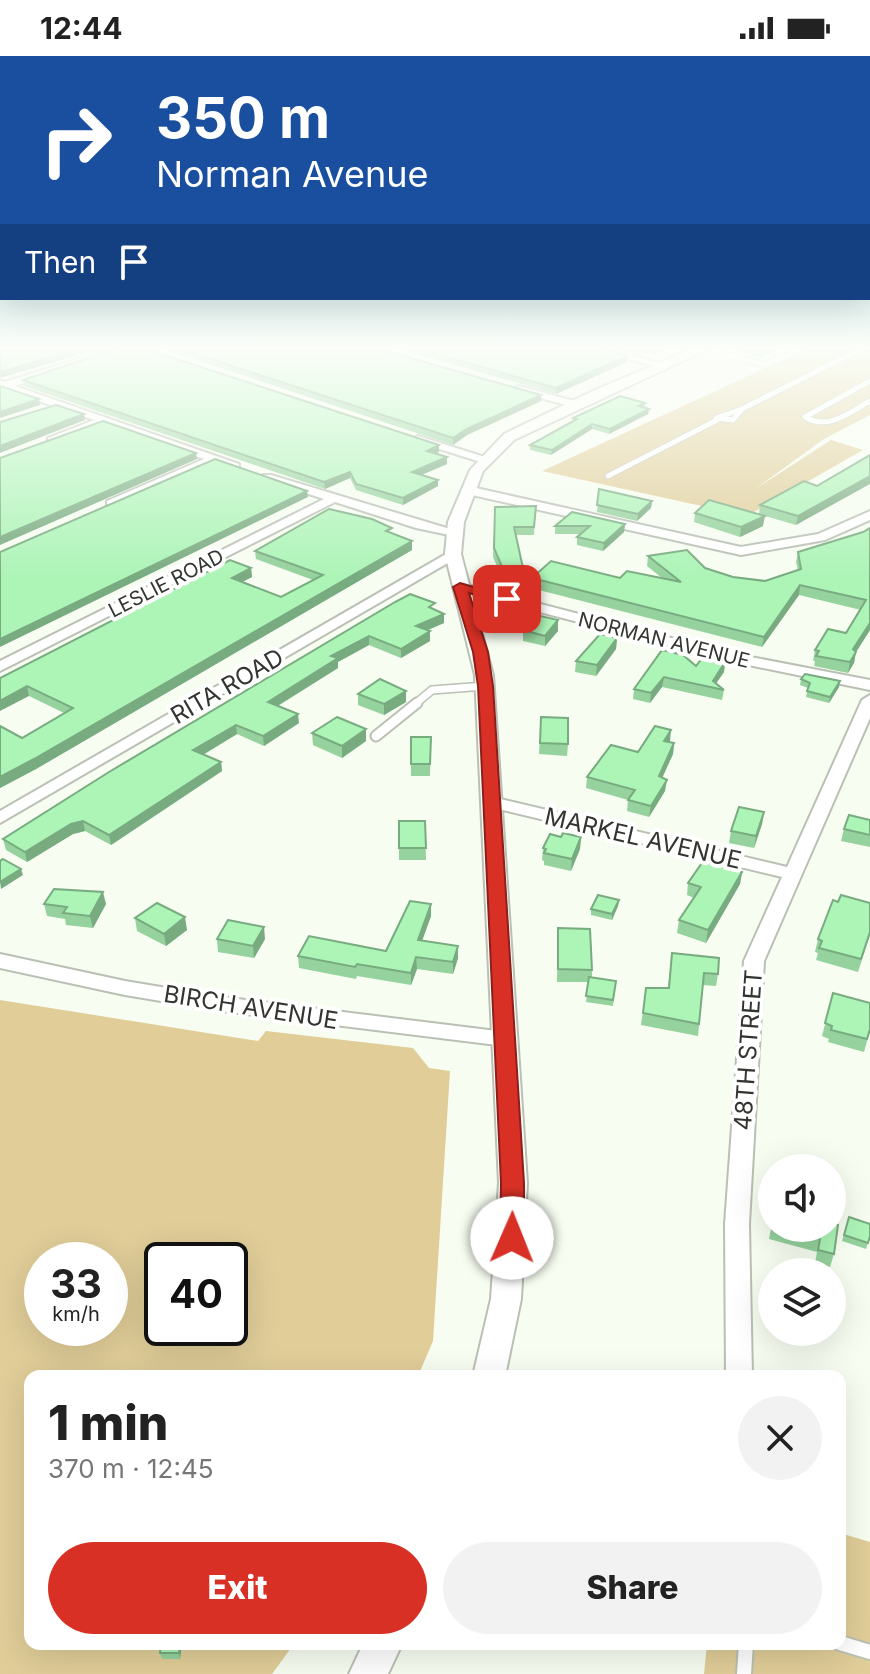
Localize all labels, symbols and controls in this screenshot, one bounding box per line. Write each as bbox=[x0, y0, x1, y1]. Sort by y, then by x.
text: 12:44 bbox=[40, 10, 122, 46]
text: 350 m bbox=[156, 84, 330, 152]
icon: right bbox=[24, 88, 128, 192]
text: Norman Avenue bbox=[156, 152, 428, 196]
icon: arrive bbox=[112, 240, 156, 284]
text: Then bbox=[24, 244, 96, 280]
street label: LESLIE ROAD bbox=[104, 544, 228, 622]
pin bbox=[473, 565, 541, 633]
icon: arrive bbox=[485, 577, 529, 621]
street label: NORMAN AVENUE bbox=[576, 607, 752, 673]
street label: RITA ROAD bbox=[165, 642, 289, 730]
street label: MARKEL AVENUE bbox=[542, 801, 744, 875]
street label: 48TH STREET bbox=[728, 969, 768, 1131]
street label: BIRCH AVENUE bbox=[162, 979, 340, 1035]
map controls bbox=[758, 1154, 846, 1346]
button: sound bbox=[758, 1154, 846, 1242]
position arrow bbox=[470, 1196, 554, 1280]
speed limit sign: 40 bbox=[144, 1242, 248, 1346]
button: layers bbox=[758, 1258, 846, 1346]
text: 33 bbox=[50, 1259, 102, 1308]
text: km/h bbox=[52, 1302, 100, 1326]
text: 1 min bbox=[48, 1393, 168, 1452]
button: close bbox=[738, 1396, 822, 1480]
text: 370 m · 12:45 bbox=[48, 1453, 214, 1484]
button: Exit bbox=[48, 1542, 427, 1634]
button: Share bbox=[443, 1542, 822, 1634]

